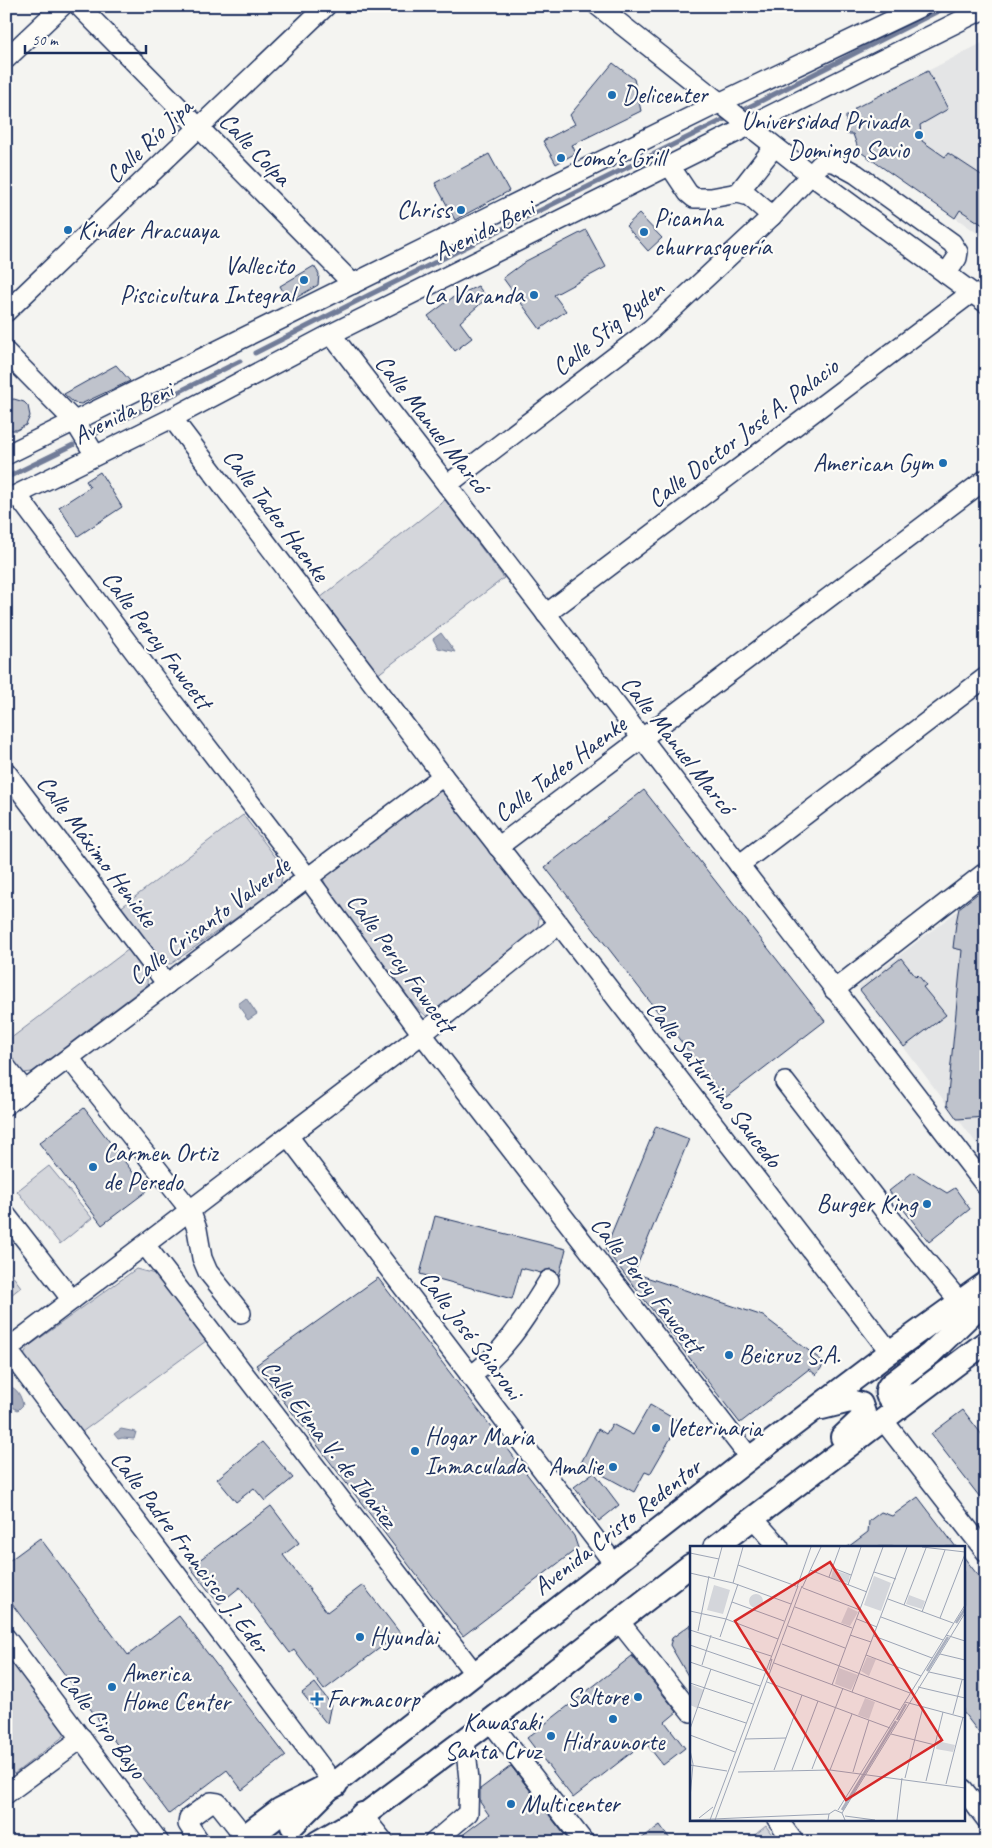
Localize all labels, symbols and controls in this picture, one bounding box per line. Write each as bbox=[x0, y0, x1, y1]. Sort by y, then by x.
scale bar bbox=[25, 22, 146, 54]
text: 50 m bbox=[32, 31, 59, 50]
place label: Delicenter bbox=[622, 79, 710, 111]
marker: Delicenter bbox=[606, 89, 618, 101]
street label: Calle Río Jipa bbox=[99, 90, 201, 191]
street label: Calle Colpa bbox=[212, 105, 299, 194]
place label: Universidad Privada Domingo Savio bbox=[741, 105, 911, 166]
marker: Universidad Privada Domingo Savio bbox=[913, 129, 925, 141]
place label: Lomo's Grill bbox=[571, 142, 670, 174]
marker: Lomo's Grill bbox=[555, 152, 567, 164]
street label: Avenida Beni bbox=[428, 191, 542, 268]
place label: Chriss bbox=[397, 194, 453, 226]
place label: Picanha churrasquería bbox=[654, 202, 774, 263]
marker: Chriss bbox=[455, 204, 467, 216]
place label: Kinder Aracuaya bbox=[78, 214, 221, 246]
marker: Kinder Aracuaya bbox=[62, 224, 74, 236]
marker: Picanha churrasquería bbox=[638, 226, 650, 238]
place label: Vallecito Piscicultura Integral bbox=[120, 250, 299, 311]
street label: Calle Stig Ryden bbox=[545, 273, 671, 383]
marker: Vallecito Piscicultura Integral bbox=[298, 274, 310, 286]
place label: La Varanda bbox=[424, 279, 526, 311]
marker: La Varanda bbox=[528, 289, 540, 301]
street label: Calle Manuel Marcó bbox=[368, 348, 498, 503]
street label: Calle Doctor José A. Palacio bbox=[641, 350, 846, 515]
street label: Avenida Beni bbox=[68, 373, 181, 452]
street label: Calle Tadeo Haenke bbox=[216, 442, 338, 589]
place label: American Gym bbox=[813, 447, 934, 479]
marker: American Gym bbox=[937, 457, 949, 469]
street label: Calle Percy Fawcett bbox=[94, 564, 222, 719]
street label: Calle Manuel Marcó bbox=[614, 669, 744, 824]
street label: Calle Tadeo Haenke bbox=[487, 707, 634, 829]
street label: Calle Máximo Henicke bbox=[29, 769, 166, 935]
street label: Calle Crisanto Valverde bbox=[122, 849, 298, 992]
street label: Calle Percy Fawcett bbox=[339, 887, 465, 1042]
street label: Calle Saturnino Saucedo bbox=[639, 994, 790, 1175]
place label: Carmen Ortiz de Peredo bbox=[103, 1137, 220, 1198]
marker: Carmen Ortiz de Peredo bbox=[87, 1161, 99, 1173]
place label: Burger King bbox=[816, 1188, 919, 1220]
marker: Burger King bbox=[921, 1198, 933, 1210]
street label: Calle Percy Fawcett bbox=[584, 1210, 713, 1363]
street label: Calle José Sciaroni bbox=[412, 1264, 532, 1409]
place label: Beicruz S.A. bbox=[739, 1339, 841, 1371]
marker: Beicruz S.A. bbox=[723, 1349, 735, 1361]
street label: Calle Elena V. de Ibañez bbox=[253, 1354, 406, 1537]
place label: Veterinaria bbox=[666, 1412, 765, 1444]
place label: Hogar Maria Inmaculada bbox=[425, 1421, 536, 1482]
marker: Veterinaria bbox=[650, 1422, 662, 1434]
street label: Calle Padre Francisco J. Eder bbox=[103, 1444, 278, 1661]
marker: Hogar Maria Inmaculada bbox=[409, 1445, 421, 1457]
street label: Avenida Cristo Redentor bbox=[526, 1450, 710, 1603]
place label: Amalie bbox=[548, 1451, 605, 1483]
marker: Amalie bbox=[607, 1461, 619, 1473]
inset map bbox=[690, 1546, 964, 1820]
place label: Hyundai bbox=[370, 1621, 441, 1653]
marker: Hyundai bbox=[354, 1631, 366, 1643]
place label: America Home Center bbox=[122, 1657, 233, 1718]
street label: Calle Ciro Bayo bbox=[52, 1665, 154, 1786]
marker: America Home Center bbox=[106, 1681, 118, 1693]
place label: Saltore bbox=[567, 1681, 630, 1713]
place label: Farmacorp bbox=[327, 1683, 421, 1715]
marker: Saltore bbox=[632, 1691, 644, 1703]
marker: Farmacorp bbox=[311, 1693, 323, 1705]
place label: Kawasaki Santa Cruz bbox=[444, 1706, 544, 1767]
marker: Hidraunorte bbox=[607, 1713, 619, 1725]
place label: Hidraunorte bbox=[562, 1726, 666, 1758]
marker: Kawasaki Santa Cruz bbox=[545, 1730, 557, 1742]
place label: Multicenter bbox=[521, 1788, 622, 1820]
marker: Multicenter bbox=[505, 1798, 517, 1810]

